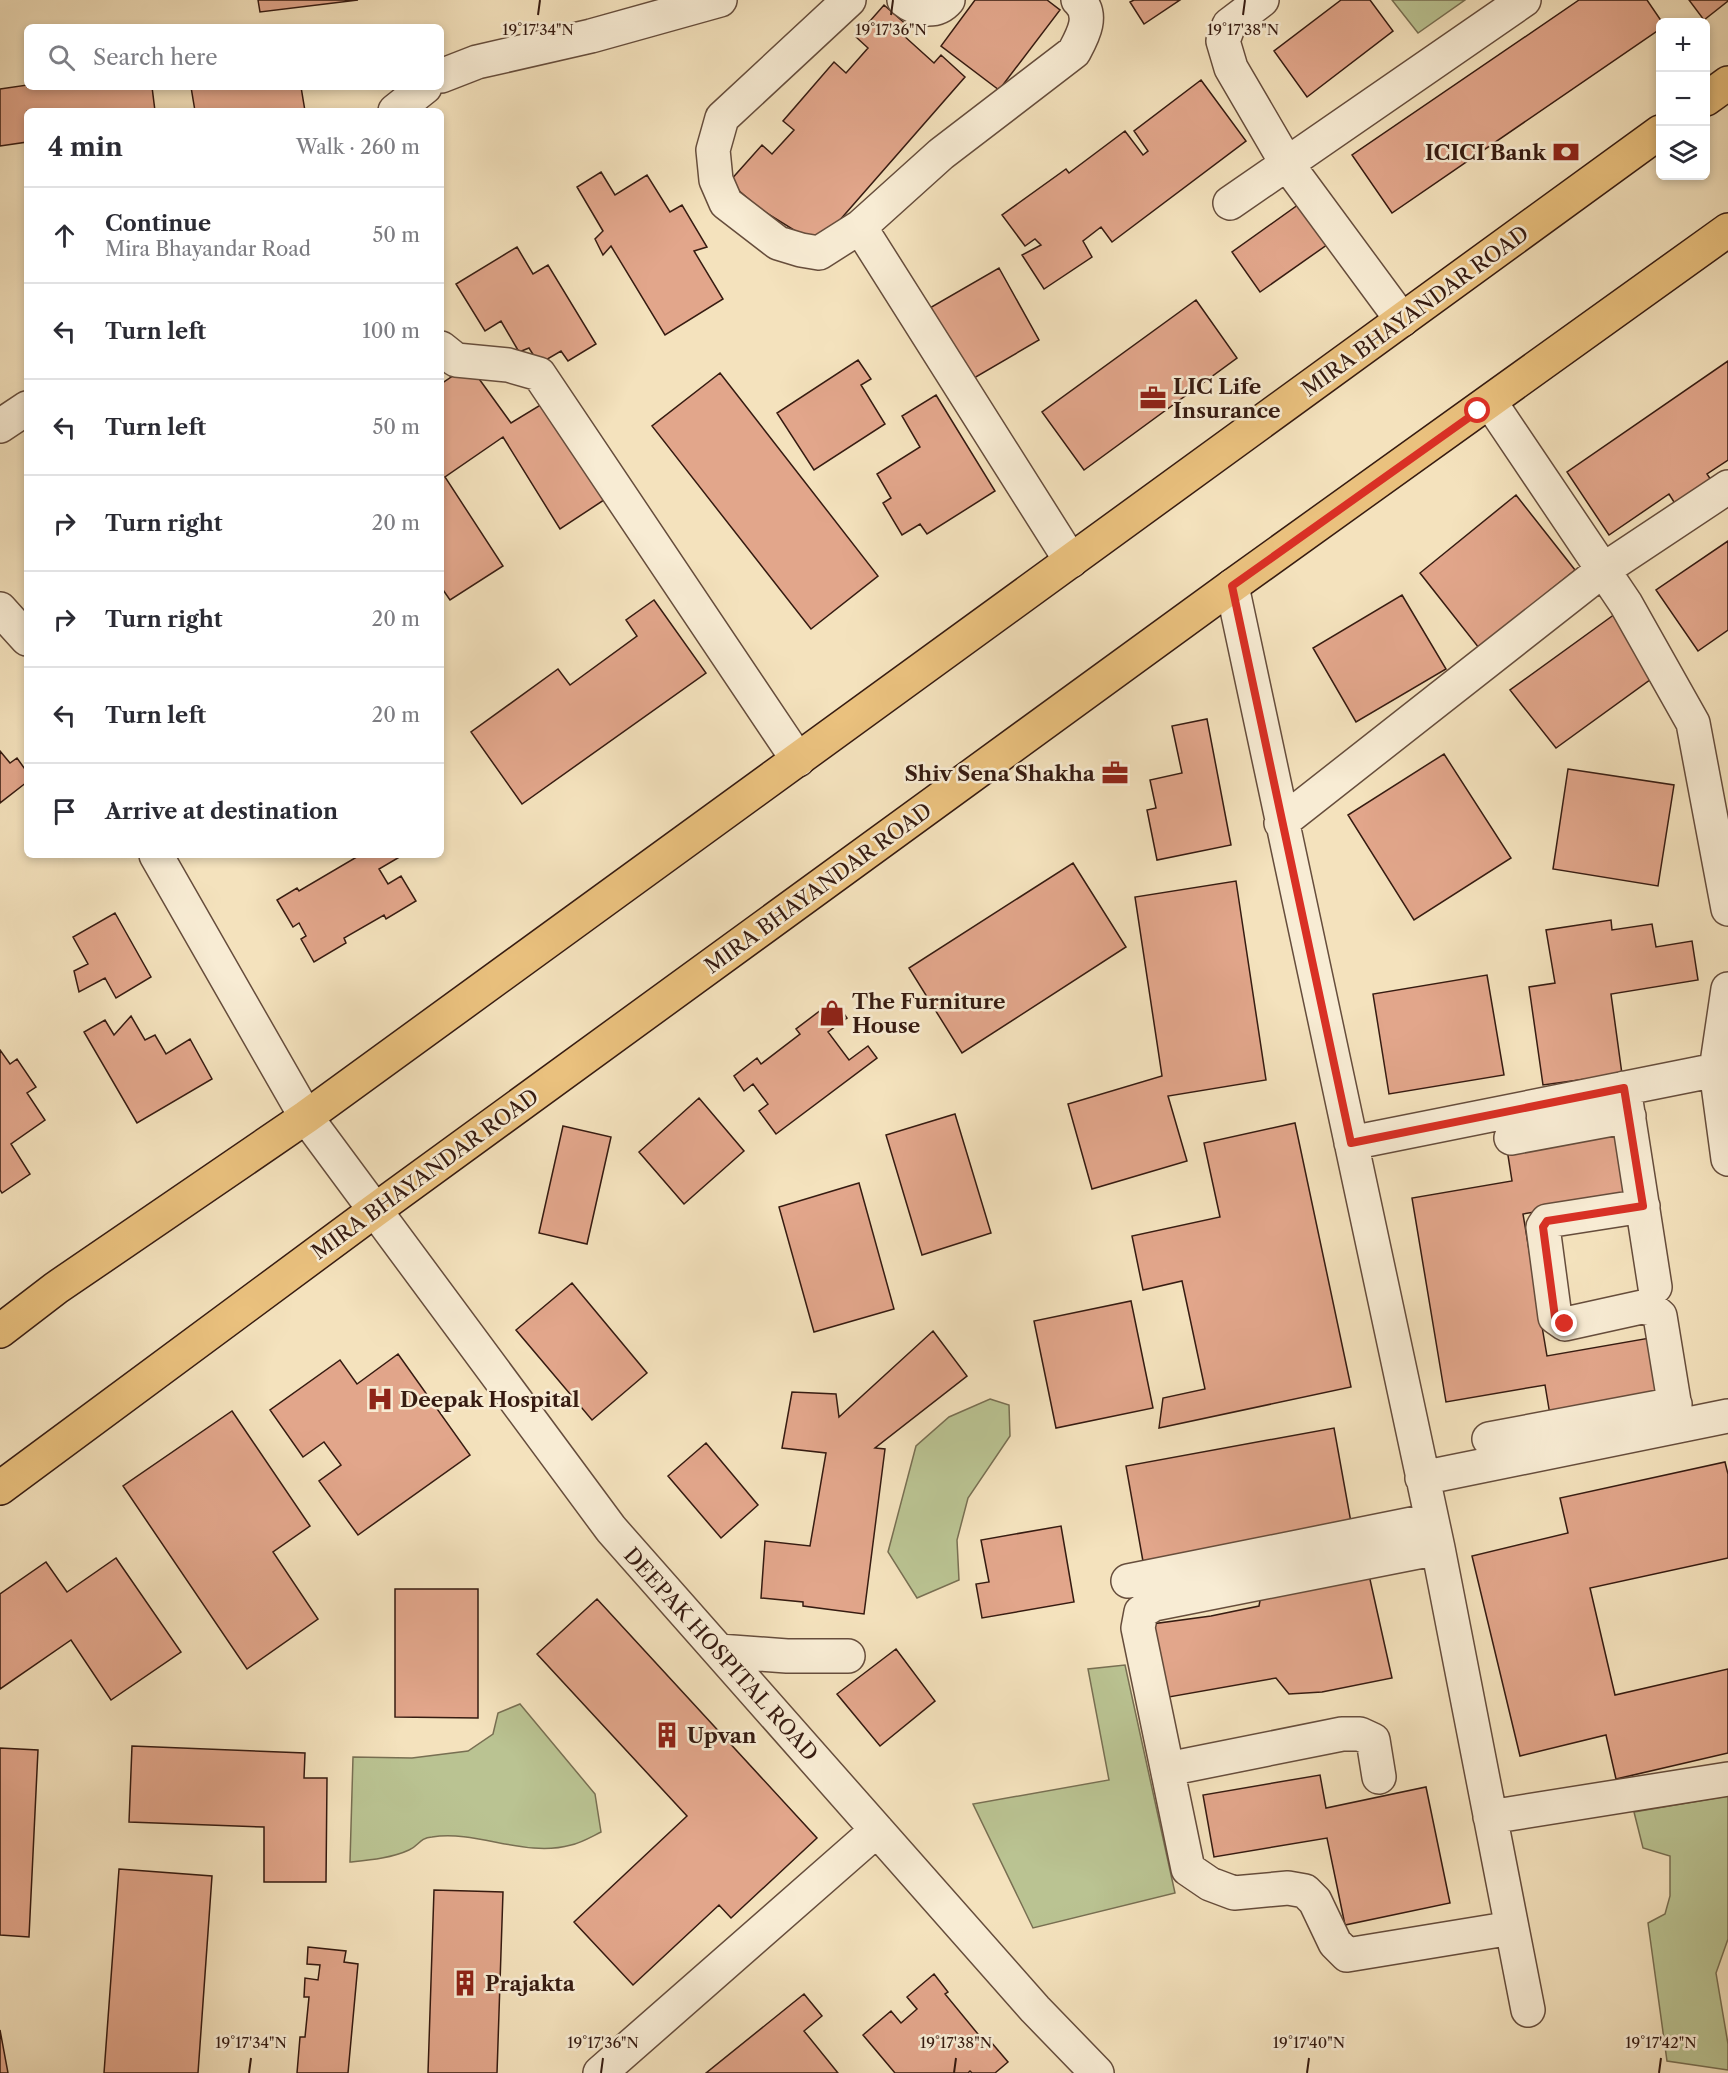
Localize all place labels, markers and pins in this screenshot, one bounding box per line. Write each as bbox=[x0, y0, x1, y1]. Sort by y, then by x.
bank icon: ICICI Bank bbox=[1551, 137, 1581, 167]
place label: ICICI Bank bbox=[1425, 140, 1547, 165]
place label: LIC Life Insurance bbox=[1173, 374, 1281, 423]
office icon: LIC Life Insurance bbox=[1138, 383, 1168, 413]
office icon: Shiv Sena Shakha bbox=[1100, 758, 1130, 788]
place label: Shiv Sena Shakha bbox=[904, 761, 1096, 786]
place label: The Furniture House bbox=[852, 989, 1006, 1038]
shop icon: The Furniture House bbox=[817, 998, 847, 1028]
hospital icon: Deepak Hospital bbox=[365, 1384, 395, 1414]
place label: Deepak Hospital bbox=[400, 1387, 580, 1412]
building icon: Upvan bbox=[652, 1720, 682, 1750]
place label: Upvan bbox=[687, 1723, 757, 1748]
building icon: Prajakta bbox=[450, 1968, 480, 1998]
place label: Prajakta bbox=[485, 1971, 576, 1996]

